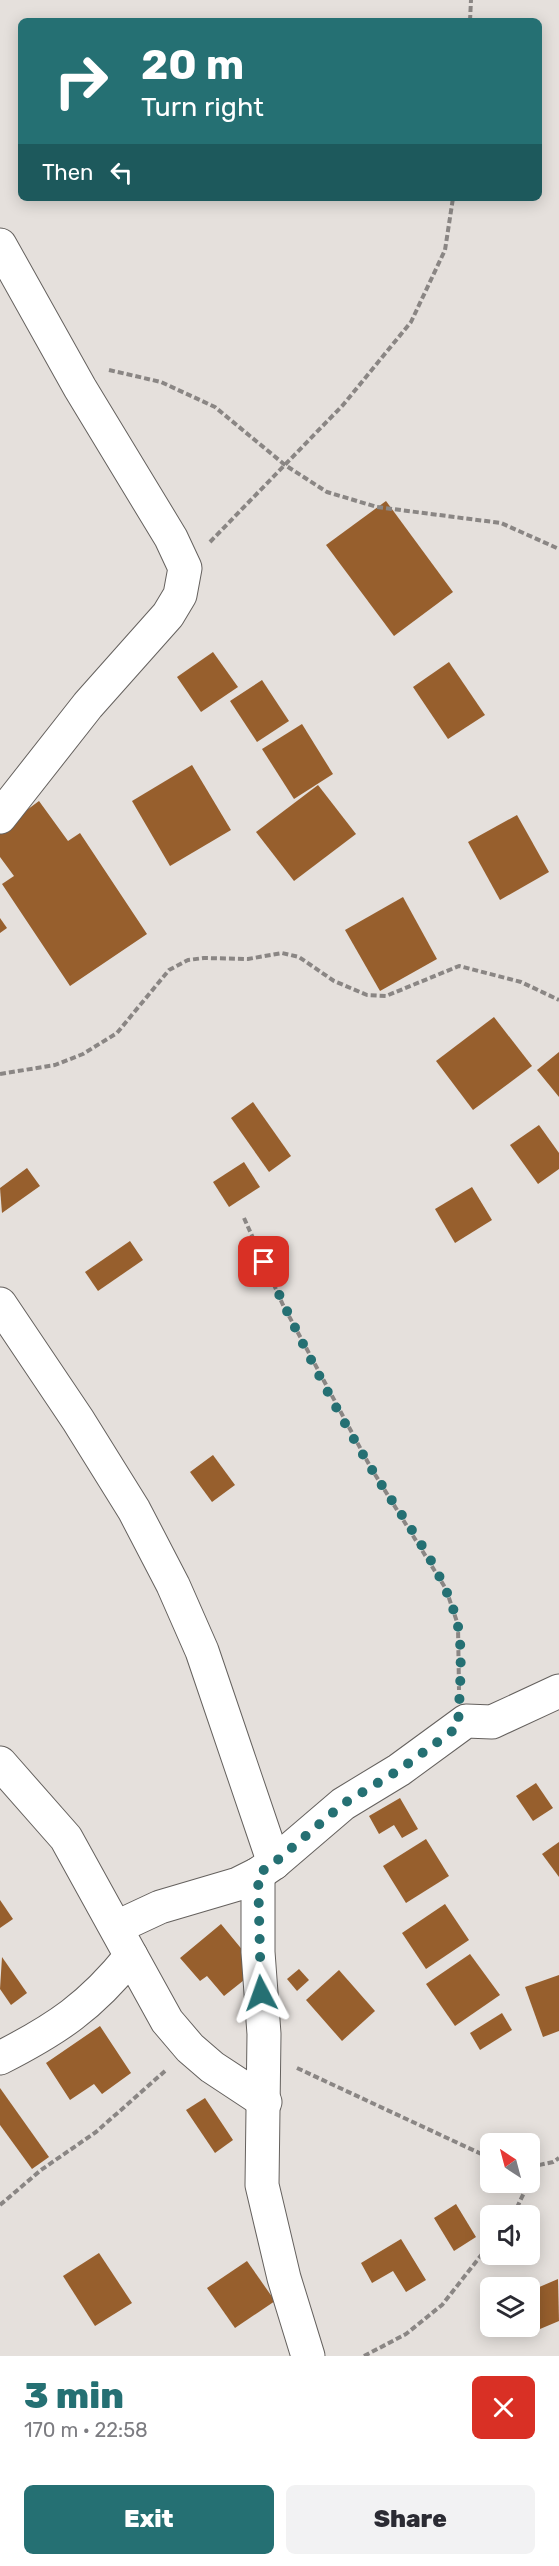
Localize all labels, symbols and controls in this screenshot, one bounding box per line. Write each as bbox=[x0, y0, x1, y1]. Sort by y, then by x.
text: 20 m bbox=[141, 40, 244, 90]
icon: right bbox=[42, 42, 120, 120]
text: Turn right bbox=[141, 91, 264, 123]
icon: left bbox=[105, 156, 138, 189]
text: Then bbox=[42, 159, 93, 186]
pin bbox=[238, 1236, 289, 1287]
icon: arrive bbox=[247, 1245, 280, 1278]
position arrow bbox=[229, 1961, 293, 2025]
north arrow bbox=[480, 2133, 540, 2193]
map controls bbox=[480, 2133, 540, 2337]
button: sound bbox=[480, 2205, 540, 2265]
button: layers bbox=[480, 2277, 540, 2337]
text: 3 min bbox=[24, 2374, 124, 2417]
button: close bbox=[472, 2376, 535, 2439]
text: 170 m · 22:58 bbox=[24, 2418, 148, 2442]
button: Exit bbox=[24, 2485, 274, 2554]
button: Share bbox=[286, 2485, 535, 2554]

